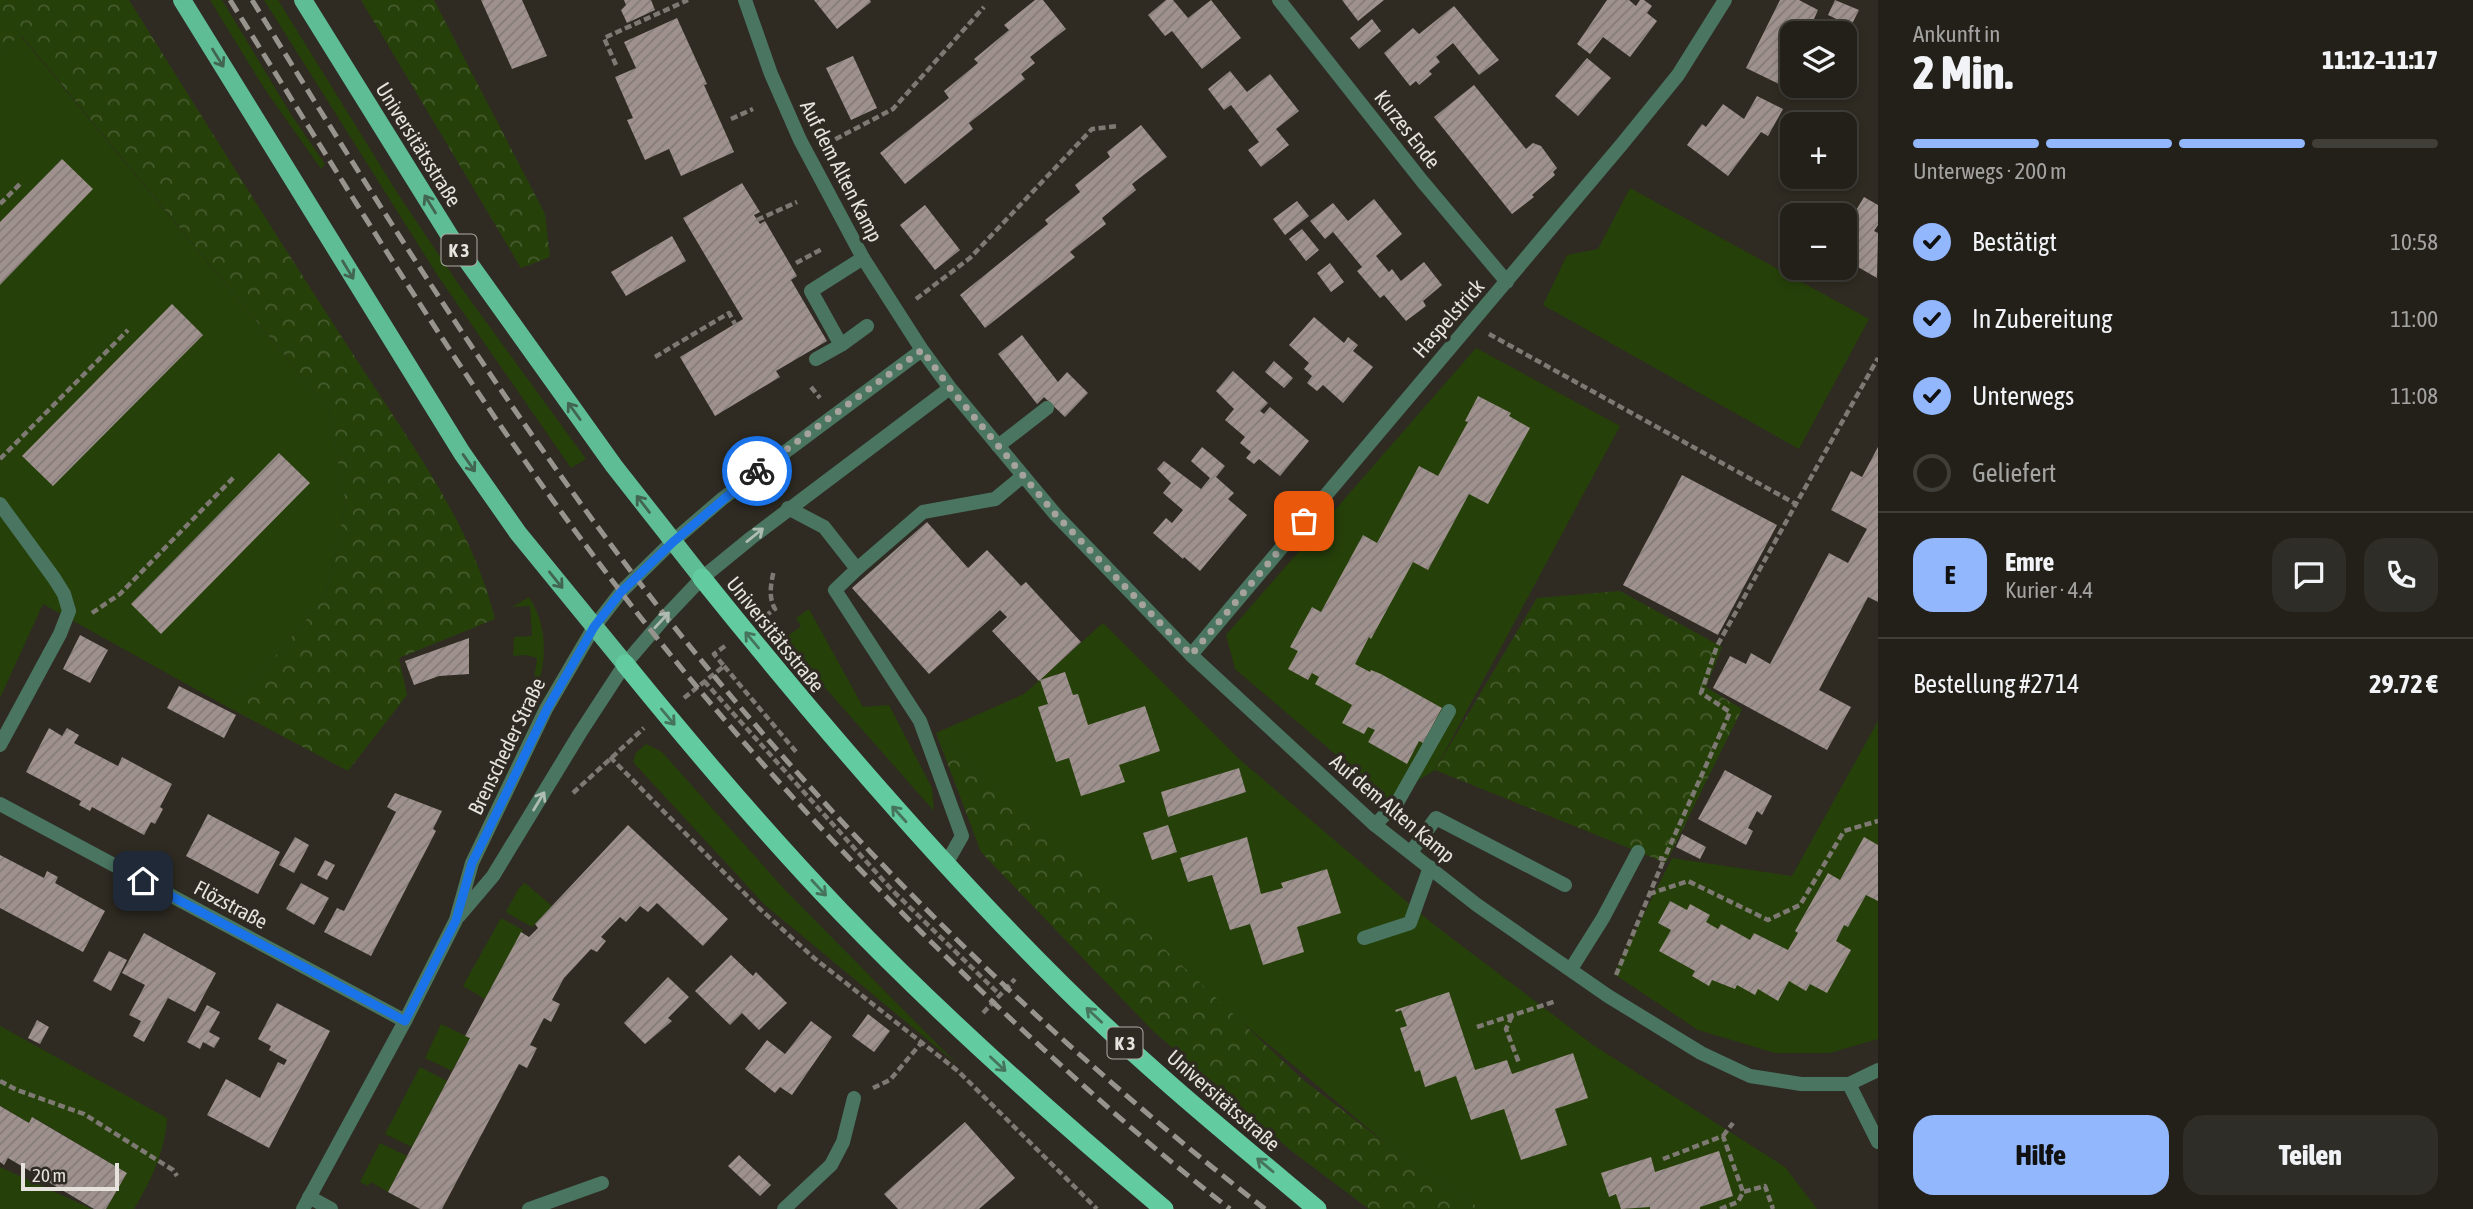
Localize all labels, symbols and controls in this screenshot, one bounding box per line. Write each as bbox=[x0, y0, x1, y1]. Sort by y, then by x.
map controls bbox=[1780, 21, 1857, 280]
button: layers bbox=[1780, 21, 1857, 98]
text: Ankunft in bbox=[1913, 21, 2000, 47]
text: 11:12–11:17 bbox=[2322, 45, 2438, 75]
text: 2 Min. bbox=[1913, 46, 2013, 99]
one-way arrow bbox=[211, 48, 225, 68]
street label: Universitätsstraße bbox=[371, 78, 467, 210]
street label: Kurzes Ende bbox=[1370, 85, 1446, 173]
street label: Auf dem Alten Kamp bbox=[796, 96, 888, 246]
button: + bbox=[1780, 112, 1857, 189]
text: Unterwegs · 200 m bbox=[1913, 158, 2067, 184]
one-way arrow bbox=[422, 195, 437, 214]
button: − bbox=[1780, 203, 1857, 280]
icon: check bbox=[1913, 223, 1951, 261]
text: Bestätigt bbox=[1972, 227, 2057, 257]
text: 10:58 bbox=[2390, 229, 2438, 255]
road number: K 3 bbox=[442, 234, 476, 266]
one-way arrow bbox=[342, 260, 356, 280]
street label: Haspelstrick bbox=[1407, 274, 1489, 362]
icon: check bbox=[1913, 300, 1951, 338]
text: In Zubereitung bbox=[1972, 304, 2112, 334]
text: 11:00 bbox=[2390, 306, 2438, 332]
icon: check bbox=[1913, 377, 1951, 415]
text: Unterwegs bbox=[1972, 381, 2074, 411]
text: 11:08 bbox=[2390, 383, 2438, 409]
one-way arrow bbox=[566, 402, 581, 421]
courier bbox=[722, 436, 792, 506]
icon: bike bbox=[738, 452, 776, 490]
one-way arrow bbox=[462, 453, 476, 472]
text: Geliefert bbox=[1972, 458, 2056, 488]
pin bbox=[1274, 491, 1334, 551]
one-way arrow bbox=[636, 495, 651, 513]
icon: bag bbox=[1285, 502, 1323, 540]
one-way arrow bbox=[745, 527, 763, 543]
button: chat bbox=[2272, 538, 2346, 612]
button: phone bbox=[2364, 538, 2438, 612]
text: Emre bbox=[2005, 547, 2054, 577]
text: E bbox=[1944, 560, 1956, 590]
one-way arrow bbox=[548, 570, 564, 588]
street label: Universitätsstraße bbox=[722, 571, 830, 697]
text: Kurier · 4.4 bbox=[2005, 577, 2093, 603]
one-way arrow bbox=[654, 611, 670, 629]
one-way arrow bbox=[744, 632, 760, 650]
text: Bestellung #2714 bbox=[1913, 669, 2079, 699]
text: 29.72 € bbox=[2369, 669, 2438, 699]
street label: Brenscheder Straße bbox=[463, 674, 549, 818]
one-way arrow bbox=[661, 708, 676, 726]
street label: Auf dem Alten Kamp bbox=[1326, 749, 1460, 867]
one-way arrow bbox=[532, 791, 546, 811]
one-way arrow bbox=[891, 805, 907, 823]
pin bbox=[113, 851, 173, 911]
icon: home bbox=[124, 862, 162, 900]
street label: Flözstraße bbox=[190, 875, 272, 933]
one-way arrow bbox=[810, 879, 827, 896]
one-way arrow bbox=[1085, 1007, 1103, 1023]
road number: K 3 bbox=[1108, 1028, 1142, 1058]
street label: Universitätsstraße bbox=[1163, 1045, 1285, 1155]
one-way arrow bbox=[989, 1056, 1006, 1073]
button: Hilfe bbox=[1913, 1115, 2169, 1195]
button: Teilen bbox=[2183, 1115, 2438, 1195]
one-way arrow bbox=[1256, 1157, 1274, 1173]
scale bar bbox=[21, 1160, 119, 1192]
text: 20 m bbox=[32, 1164, 66, 1186]

